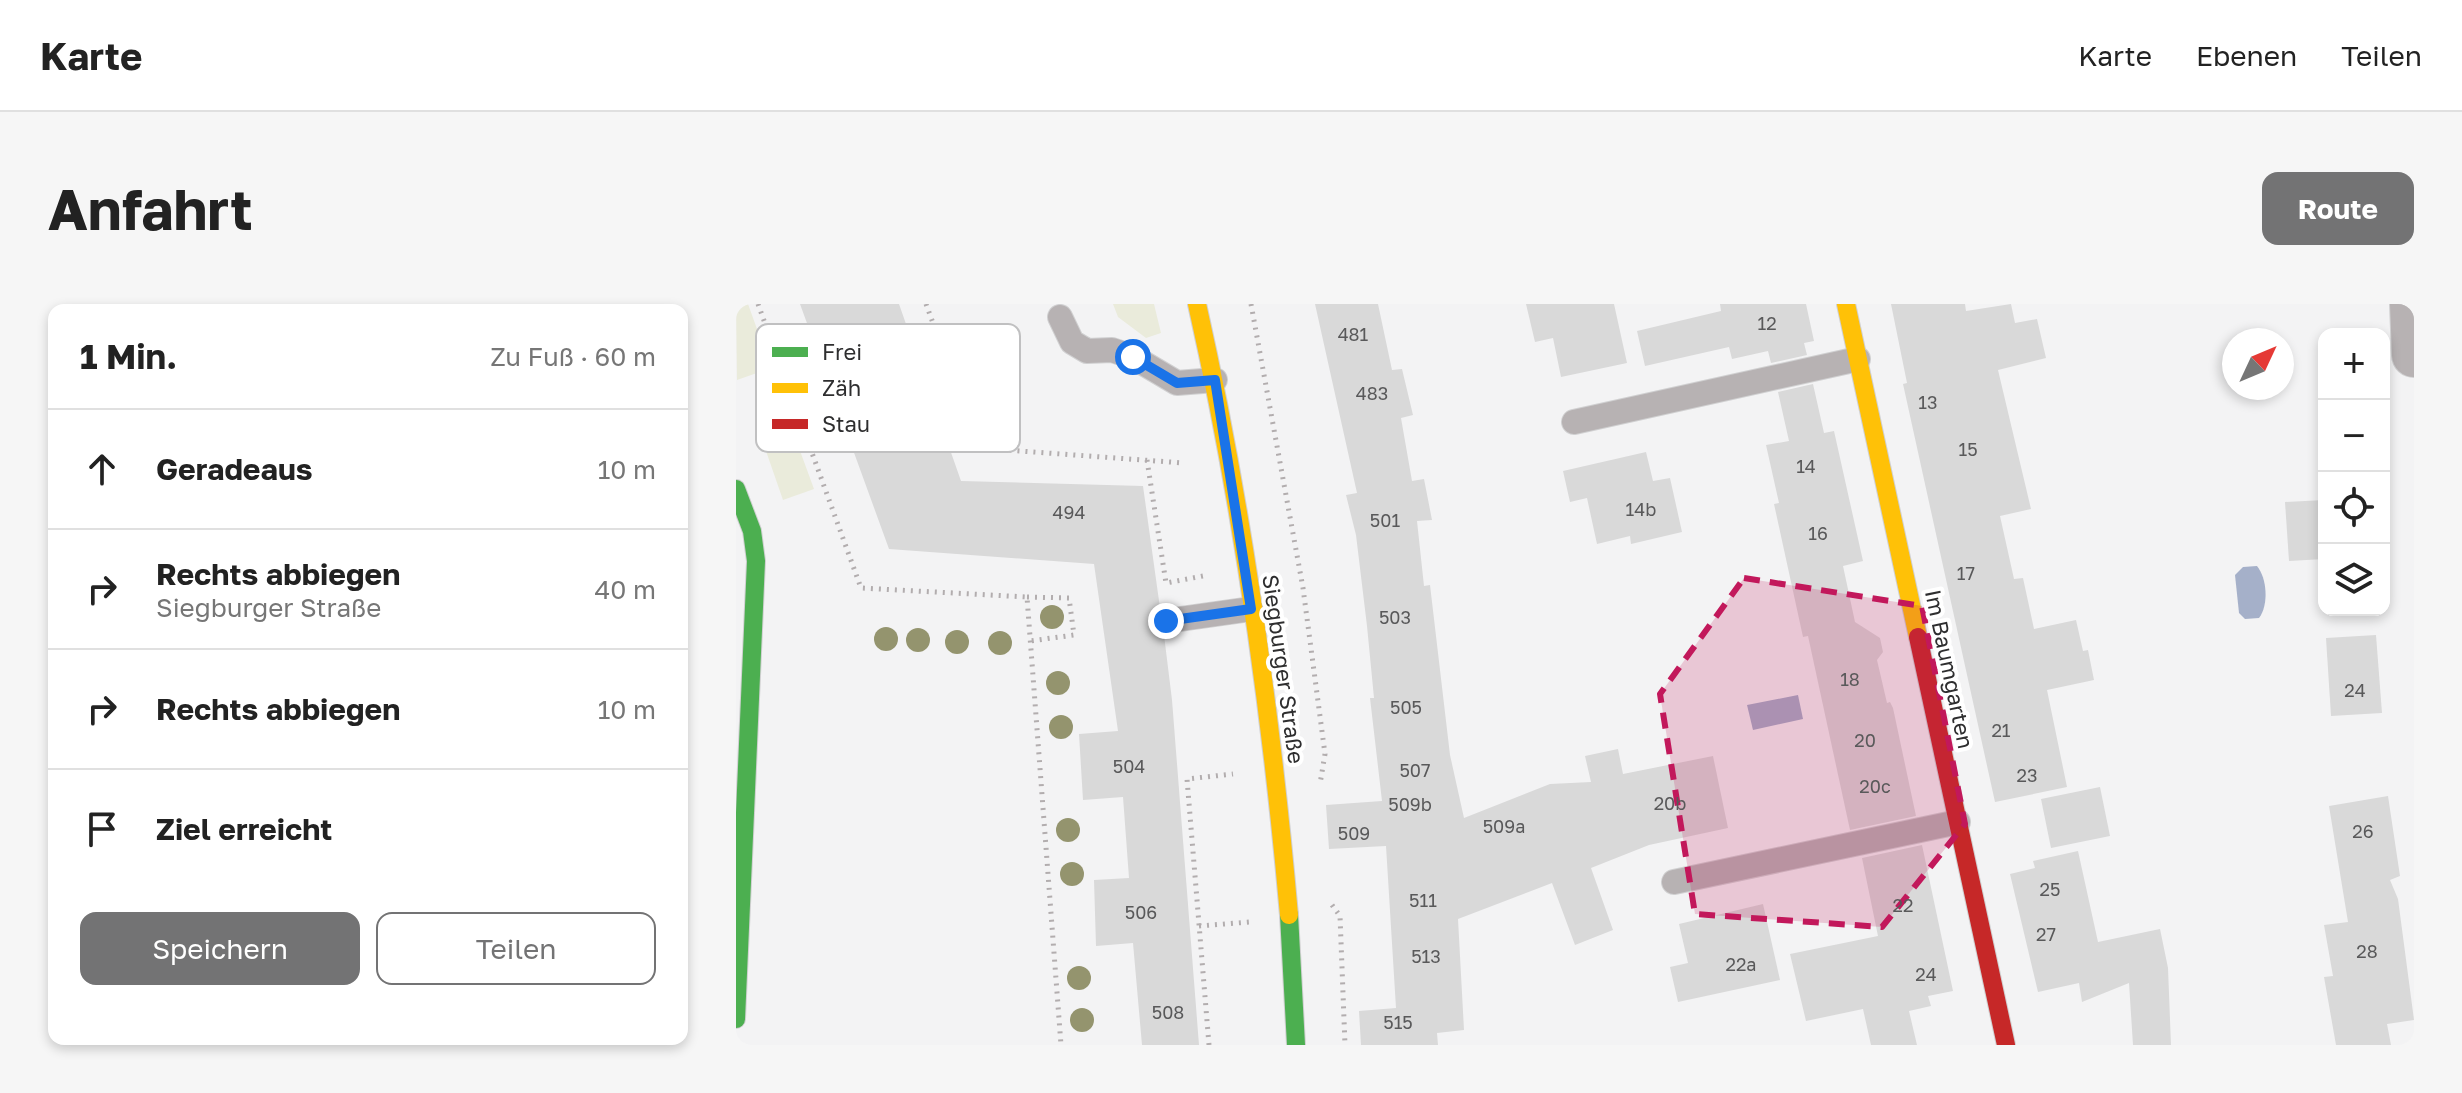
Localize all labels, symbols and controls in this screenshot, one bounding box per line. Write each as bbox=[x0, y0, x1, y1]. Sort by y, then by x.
text: Karte bbox=[40, 33, 142, 78]
text: Karte bbox=[2078, 39, 2152, 72]
text: Ebenen bbox=[2196, 39, 2297, 72]
text: Teilen bbox=[2341, 39, 2422, 72]
button: Route bbox=[2262, 172, 2414, 245]
text: Anfahrt bbox=[48, 175, 253, 242]
house number: 12 bbox=[1757, 312, 1777, 334]
house number: 481 bbox=[1338, 323, 1369, 345]
legend bbox=[756, 324, 1020, 452]
north arrow bbox=[2222, 328, 2294, 400]
map controls bbox=[2318, 328, 2390, 616]
button: + bbox=[2318, 328, 2390, 400]
text: 1 Min. bbox=[80, 336, 177, 376]
text: Frei bbox=[822, 338, 862, 365]
route start bbox=[1115, 339, 1151, 375]
text: Zu Fuß · 60 m bbox=[490, 341, 656, 372]
text: Zäh bbox=[822, 374, 861, 401]
house number: 483 bbox=[1356, 382, 1388, 404]
house number: 13 bbox=[1918, 391, 1938, 413]
button: − bbox=[2318, 400, 2390, 472]
text: Stau bbox=[822, 410, 870, 437]
house number: 15 bbox=[1958, 438, 1978, 460]
icon: ahead bbox=[80, 447, 124, 491]
text: Geradeaus bbox=[156, 451, 313, 487]
text: 10 m bbox=[598, 454, 656, 485]
house number: 14 bbox=[1796, 455, 1816, 477]
button: locate bbox=[2318, 472, 2390, 544]
house number: 14b bbox=[1626, 498, 1656, 520]
house number: 494 bbox=[1053, 501, 1085, 523]
house number: 501 bbox=[1370, 509, 1400, 531]
house number: 16 bbox=[1808, 522, 1828, 544]
button: layers bbox=[2318, 544, 2390, 616]
text: Rechts abbiegen bbox=[156, 556, 400, 592]
house number: 17 bbox=[1957, 562, 1975, 584]
icon: right bbox=[80, 567, 124, 611]
street label: Siegburger Straße bbox=[1257, 573, 1311, 765]
text: 40 m bbox=[595, 574, 656, 605]
street label: Im Baumgarten bbox=[1920, 587, 1980, 751]
text: Siegburger Straße bbox=[156, 592, 381, 623]
route end bbox=[1148, 603, 1184, 639]
house number: 503 bbox=[1379, 606, 1411, 628]
house number: 18 bbox=[1840, 668, 1860, 690]
house number: 24 bbox=[2344, 679, 2366, 701]
icon: right bbox=[80, 687, 124, 731]
text: Rechts abbiegen bbox=[156, 691, 400, 727]
text: 10 m bbox=[598, 694, 656, 725]
house number: 505 bbox=[1390, 696, 1422, 718]
house number: 21 bbox=[1991, 719, 2011, 741]
house number: 20 bbox=[1854, 729, 1876, 751]
house number: 504 bbox=[1113, 755, 1145, 777]
house number: 507 bbox=[1399, 759, 1431, 781]
house number: 23 bbox=[2017, 764, 2037, 786]
house number: 20c bbox=[1859, 775, 1891, 797]
house number: 20b bbox=[1654, 792, 1686, 814]
house number: 509b bbox=[1388, 793, 1432, 815]
icon: arrive bbox=[80, 807, 124, 851]
text: Ziel erreicht bbox=[156, 811, 332, 847]
house number: 509a bbox=[1483, 815, 1525, 837]
house number: 26 bbox=[2352, 820, 2374, 842]
house number: 509 bbox=[1338, 822, 1370, 844]
house number: 25 bbox=[2040, 878, 2060, 900]
house number: 511 bbox=[1409, 889, 1437, 911]
house number: 22 bbox=[1893, 894, 1913, 916]
house number: 506 bbox=[1125, 901, 1157, 923]
button: Speichern bbox=[80, 912, 360, 985]
button: Teilen bbox=[376, 912, 656, 985]
house number: 27 bbox=[2036, 923, 2056, 945]
house number: 28 bbox=[2356, 940, 2378, 962]
house number: 513 bbox=[1411, 945, 1441, 967]
house number: 22a bbox=[1725, 953, 1757, 975]
house number: 24 bbox=[1915, 963, 1937, 985]
house number: 508 bbox=[1152, 1001, 1184, 1023]
house number: 515 bbox=[1383, 1011, 1413, 1033]

